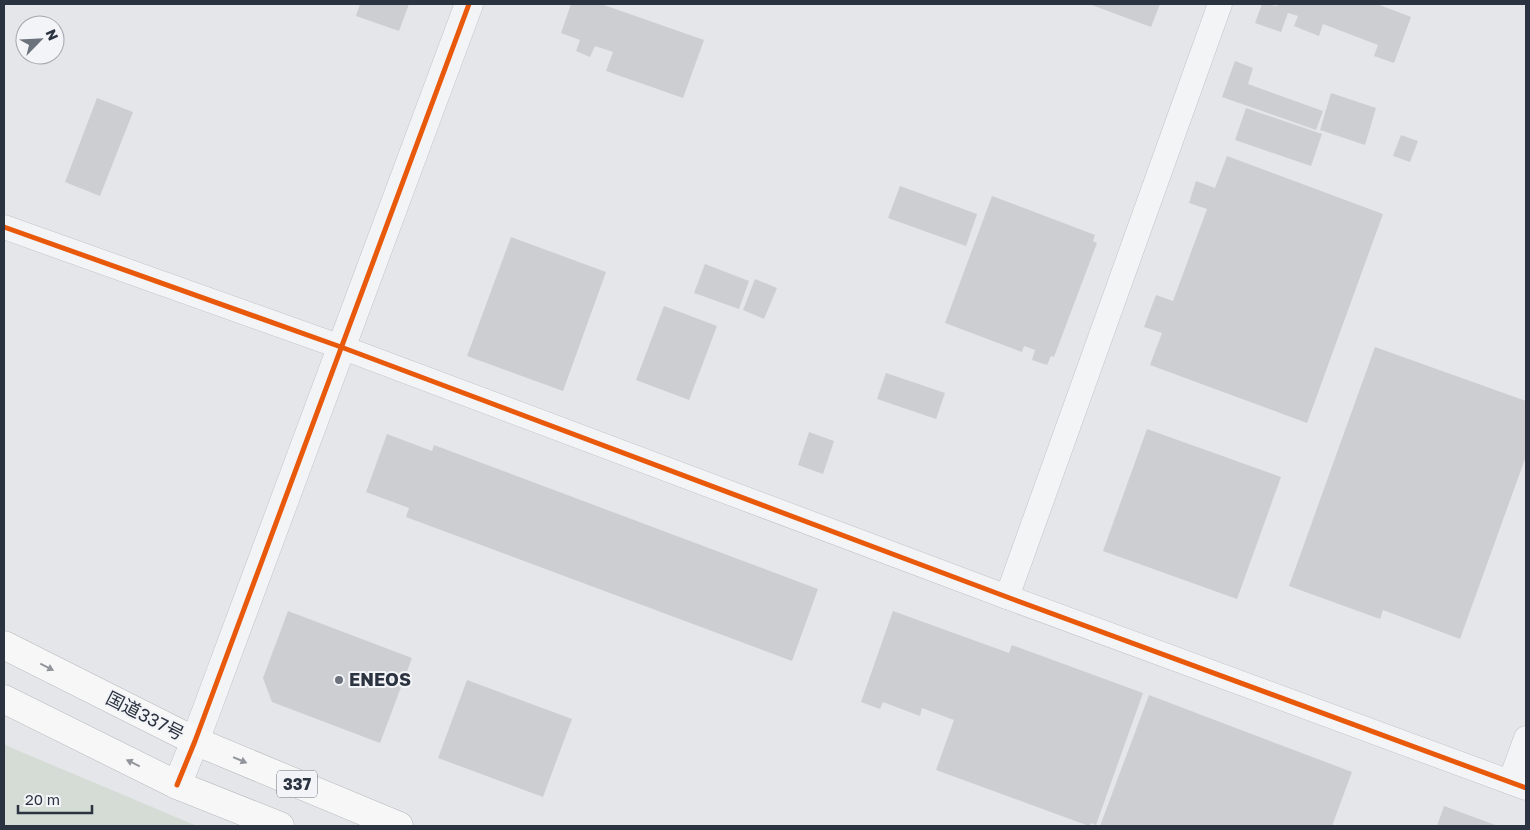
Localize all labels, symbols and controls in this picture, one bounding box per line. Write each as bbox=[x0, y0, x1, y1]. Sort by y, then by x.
north arrow bbox=[15, 15, 65, 65]
text: N bbox=[42, 26, 62, 43]
one-way arrow bbox=[40, 663, 54, 671]
place label: ENEOS bbox=[349, 668, 411, 690]
marker: ENEOS bbox=[333, 674, 345, 686]
street label: 国道337号 bbox=[103, 686, 188, 744]
one-way arrow bbox=[233, 756, 248, 764]
one-way arrow bbox=[126, 759, 140, 767]
road number: 337 bbox=[277, 771, 317, 798]
scale bar bbox=[18, 782, 91, 814]
text: 20 m bbox=[25, 790, 60, 808]

